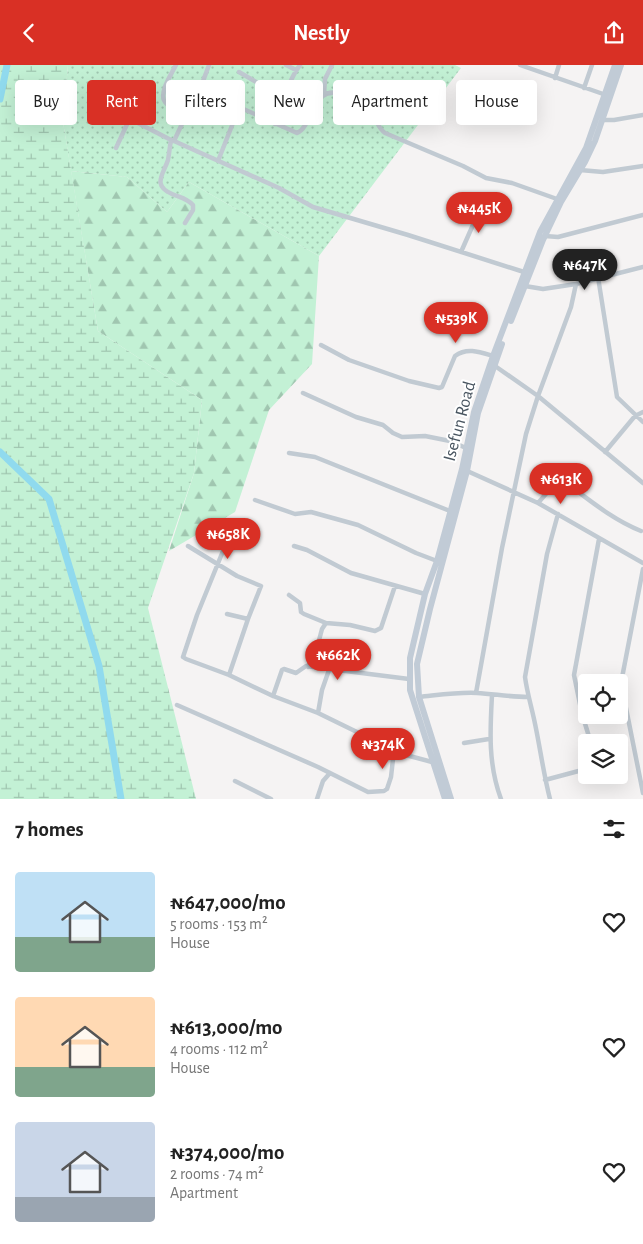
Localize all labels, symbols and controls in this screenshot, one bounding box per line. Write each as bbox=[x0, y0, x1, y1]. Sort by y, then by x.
icon: back bbox=[15, 19, 43, 47]
icon: share bbox=[600, 19, 628, 47]
text: Nestly bbox=[293, 22, 350, 44]
chip: Buy bbox=[15, 80, 77, 125]
chip: Rent bbox=[87, 80, 156, 125]
chip: Filters bbox=[166, 80, 245, 125]
chip: New bbox=[255, 80, 323, 125]
chip: Apartment bbox=[333, 80, 446, 125]
chip: House bbox=[456, 80, 537, 125]
pin: ₦445K bbox=[444, 191, 514, 234]
text: ₦445K bbox=[457, 200, 501, 216]
pin: ₦647K bbox=[550, 249, 620, 291]
text: ₦647K bbox=[563, 257, 607, 273]
pin: ₦539K bbox=[421, 301, 491, 344]
text: ₦539K bbox=[435, 310, 477, 326]
street label: Isefun Road bbox=[441, 379, 479, 463]
pin: ₦613K bbox=[526, 463, 596, 505]
text: ₦613K bbox=[540, 471, 582, 487]
pin: ₦658K bbox=[193, 517, 263, 560]
text: ₦658K bbox=[206, 526, 250, 542]
pin: ₦662K bbox=[303, 639, 373, 681]
text: ₦662K bbox=[316, 647, 360, 663]
map controls bbox=[578, 674, 628, 784]
button: locate bbox=[578, 674, 628, 724]
pin: ₦374K bbox=[348, 727, 418, 770]
button: layers bbox=[578, 734, 628, 784]
text: ₦374K bbox=[362, 736, 404, 752]
icon: filters bbox=[600, 815, 628, 843]
text: 7 homes bbox=[15, 819, 84, 840]
icon: home bbox=[55, 892, 115, 952]
text: ₦647,000/mo bbox=[170, 892, 286, 913]
icon: heart bbox=[600, 908, 628, 936]
text: 5 rooms · 153 m² bbox=[170, 916, 268, 932]
text: House bbox=[170, 935, 210, 951]
icon: home bbox=[55, 1017, 115, 1077]
text: ₦613,000/mo bbox=[170, 1017, 282, 1038]
icon: heart bbox=[600, 1033, 628, 1061]
text: 4 rooms · 112 m² bbox=[170, 1041, 268, 1057]
text: House bbox=[170, 1060, 210, 1076]
icon: home bbox=[55, 1142, 115, 1202]
text: ₦374,000/mo bbox=[170, 1142, 284, 1163]
icon: heart bbox=[600, 1158, 628, 1186]
text: 2 rooms · 74 m² bbox=[170, 1166, 264, 1182]
text: Apartment bbox=[170, 1185, 238, 1201]

